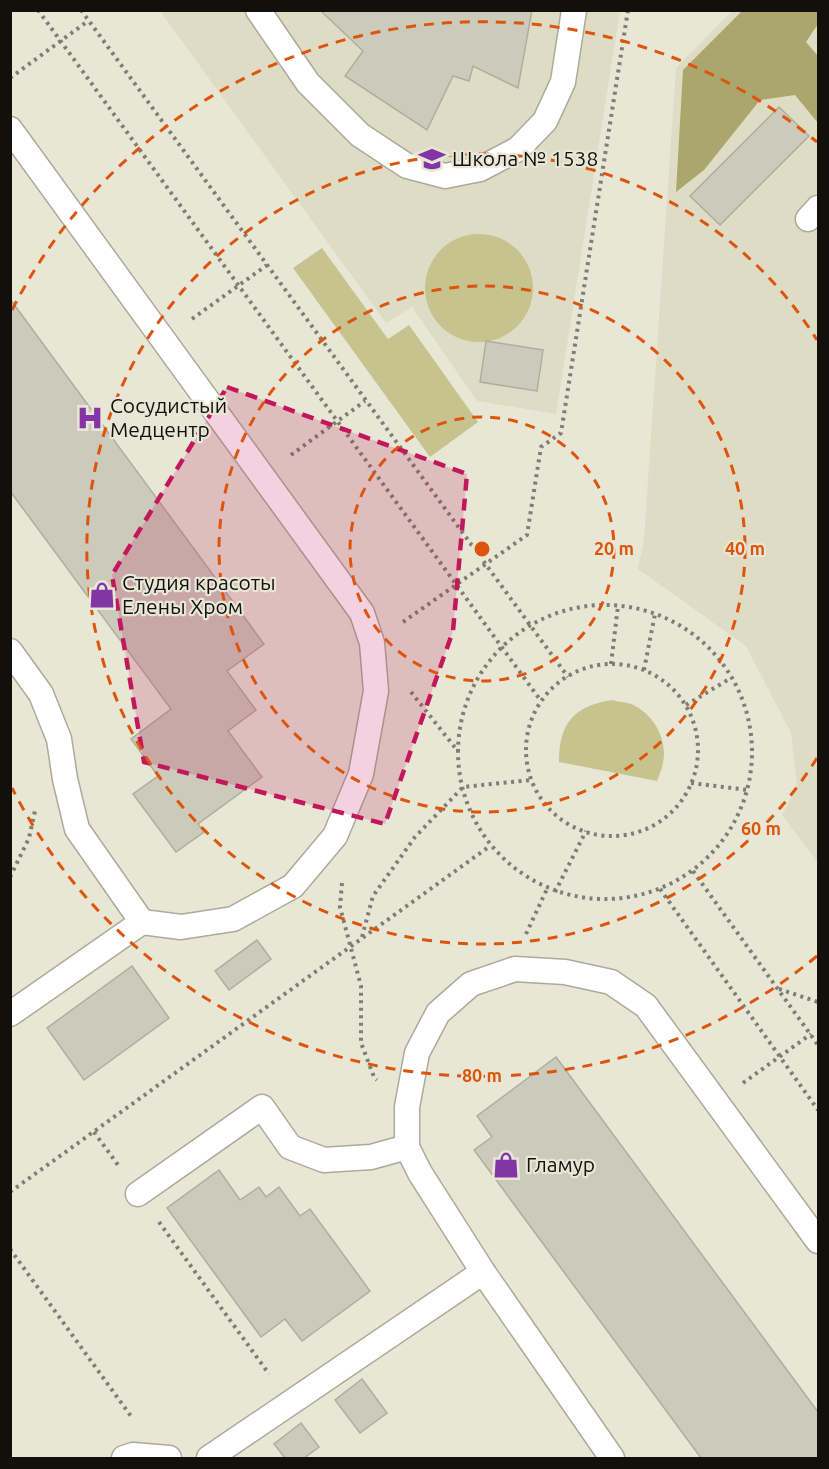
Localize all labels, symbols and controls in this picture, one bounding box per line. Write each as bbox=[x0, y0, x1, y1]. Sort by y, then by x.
school or university icon: Школа № 1538 bbox=[417, 144, 447, 174]
place label: Школа № 1538 bbox=[452, 146, 598, 170]
place label: Сосудистый Медцентр bbox=[110, 393, 227, 441]
hospital icon: Сосудистый Медцентр bbox=[75, 403, 105, 433]
text: 20 m bbox=[594, 538, 634, 558]
text: 40 m bbox=[725, 538, 765, 558]
centre of rings bbox=[472, 539, 492, 559]
place label: Студия красоты Елены Хром bbox=[122, 570, 276, 618]
shop icon: Студия красоты Елены Хром bbox=[87, 580, 117, 610]
text: 60 m bbox=[741, 818, 781, 838]
text: 80 m bbox=[462, 1065, 502, 1085]
shop icon: Гламур bbox=[491, 1150, 521, 1180]
place label: Гламур bbox=[526, 1152, 595, 1176]

